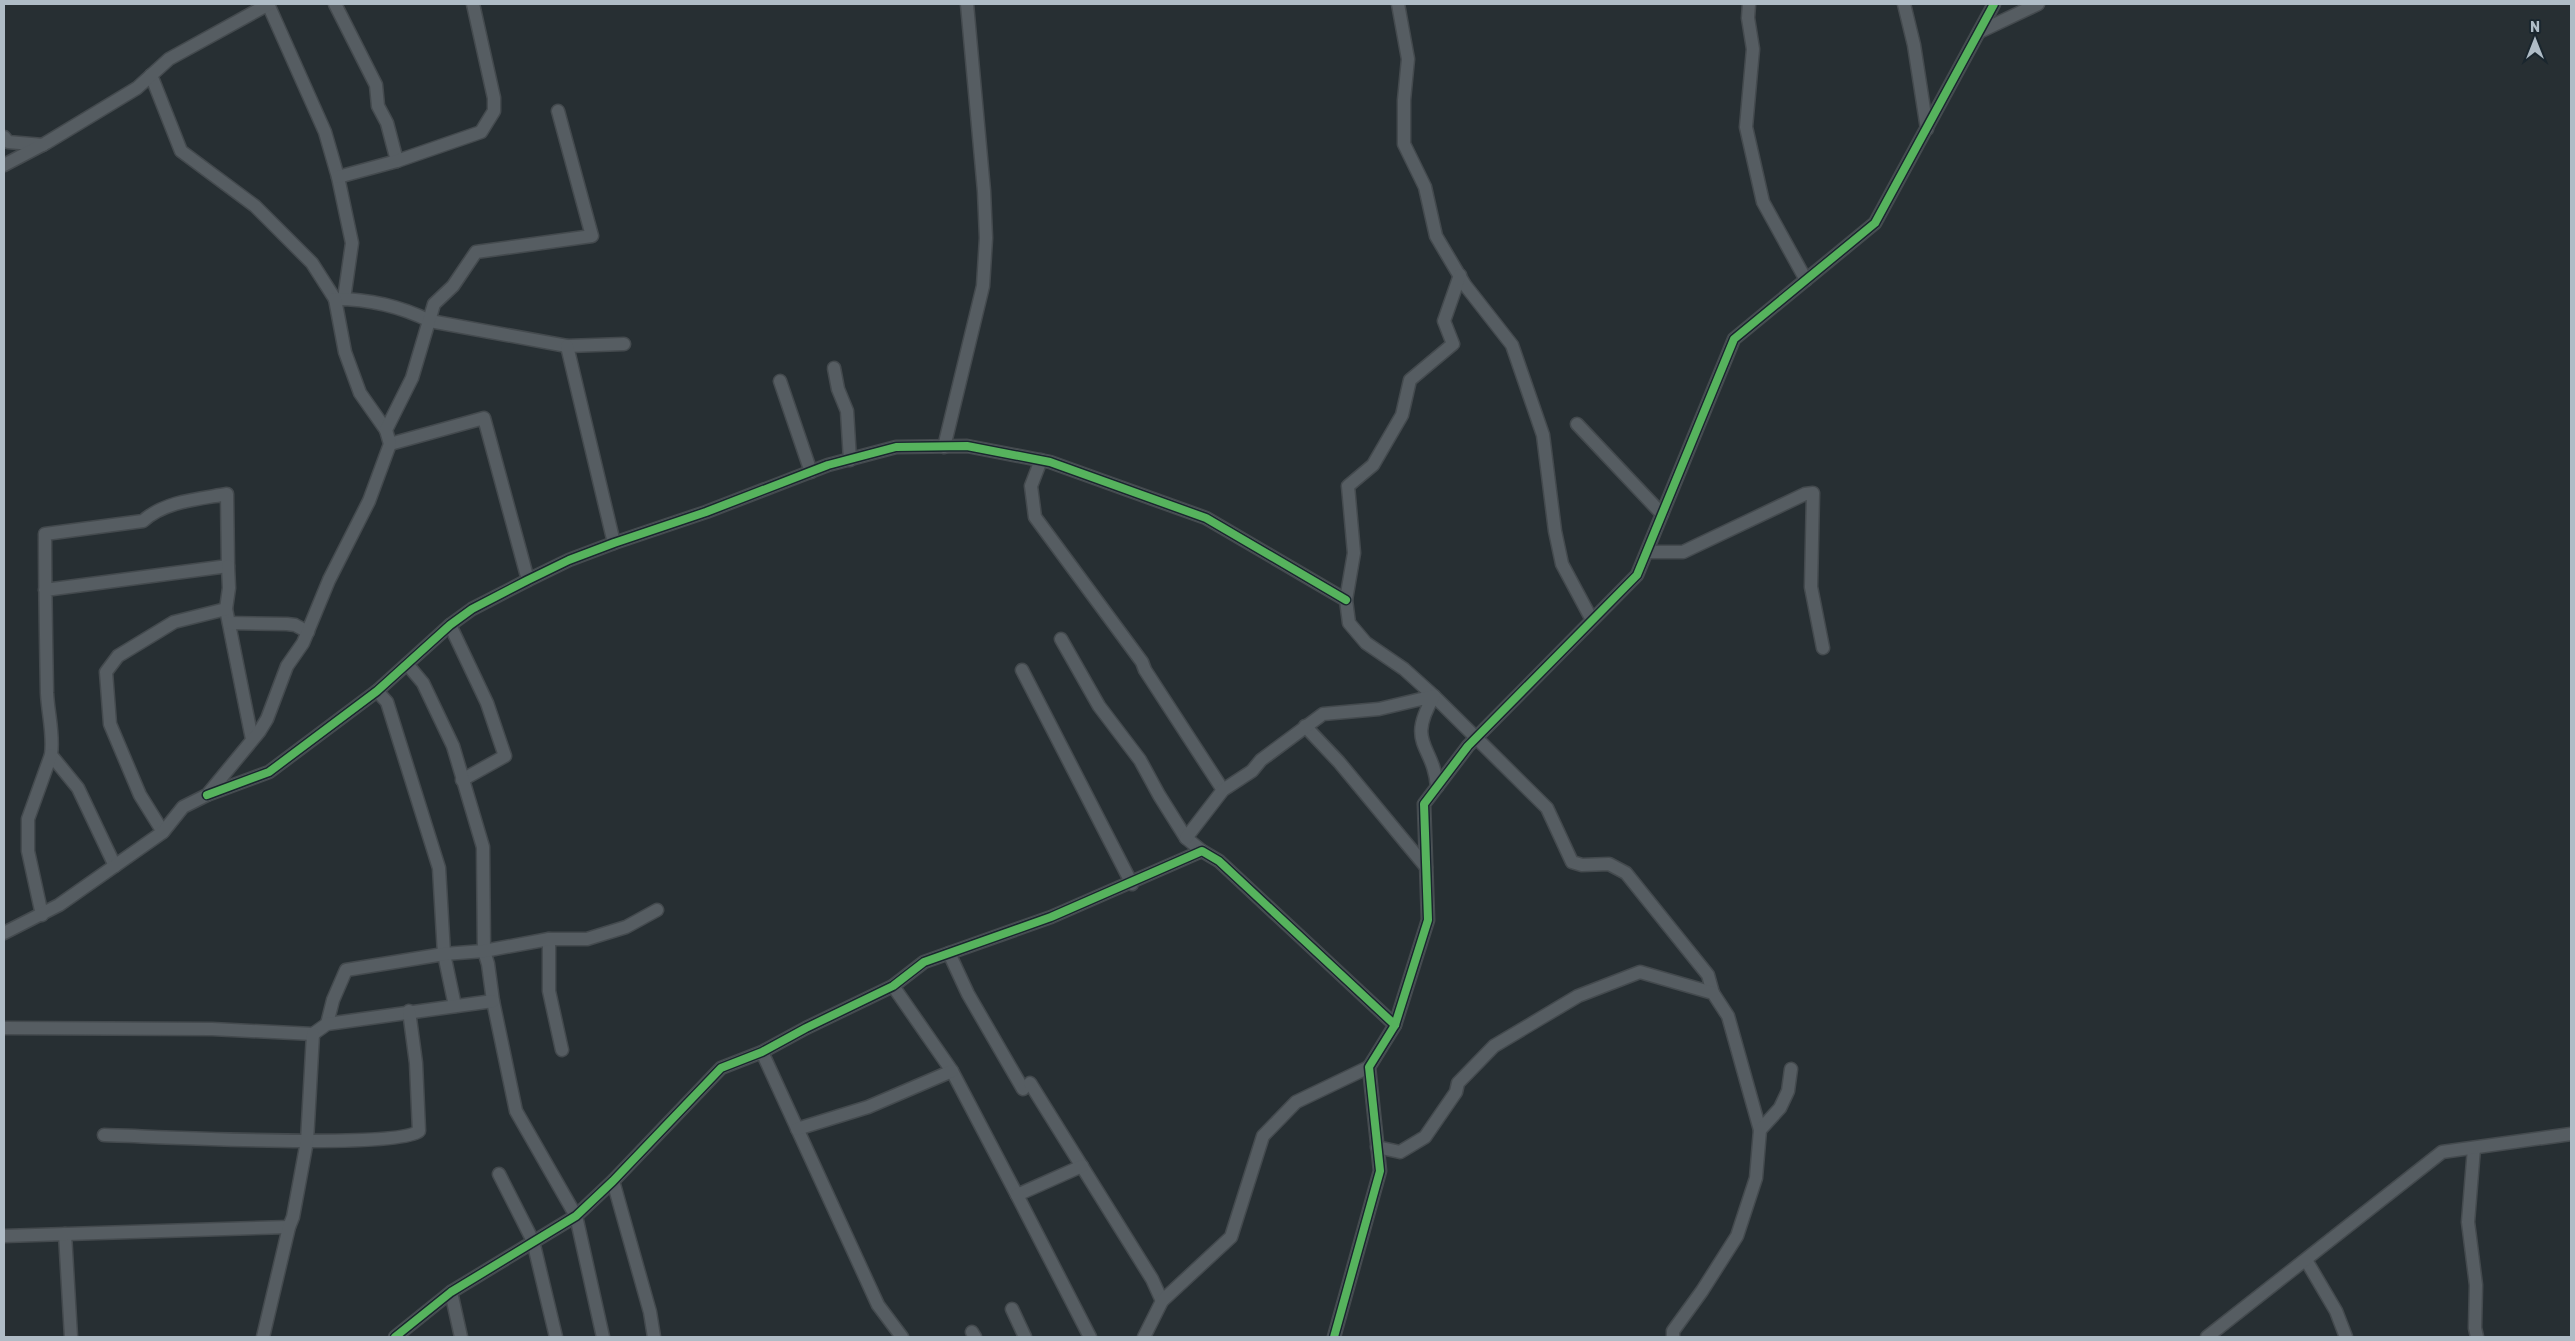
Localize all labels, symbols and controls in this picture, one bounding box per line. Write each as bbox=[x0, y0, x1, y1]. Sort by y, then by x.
north arrow bbox=[2510, 15, 2560, 65]
text: N bbox=[2530, 19, 2540, 36]

